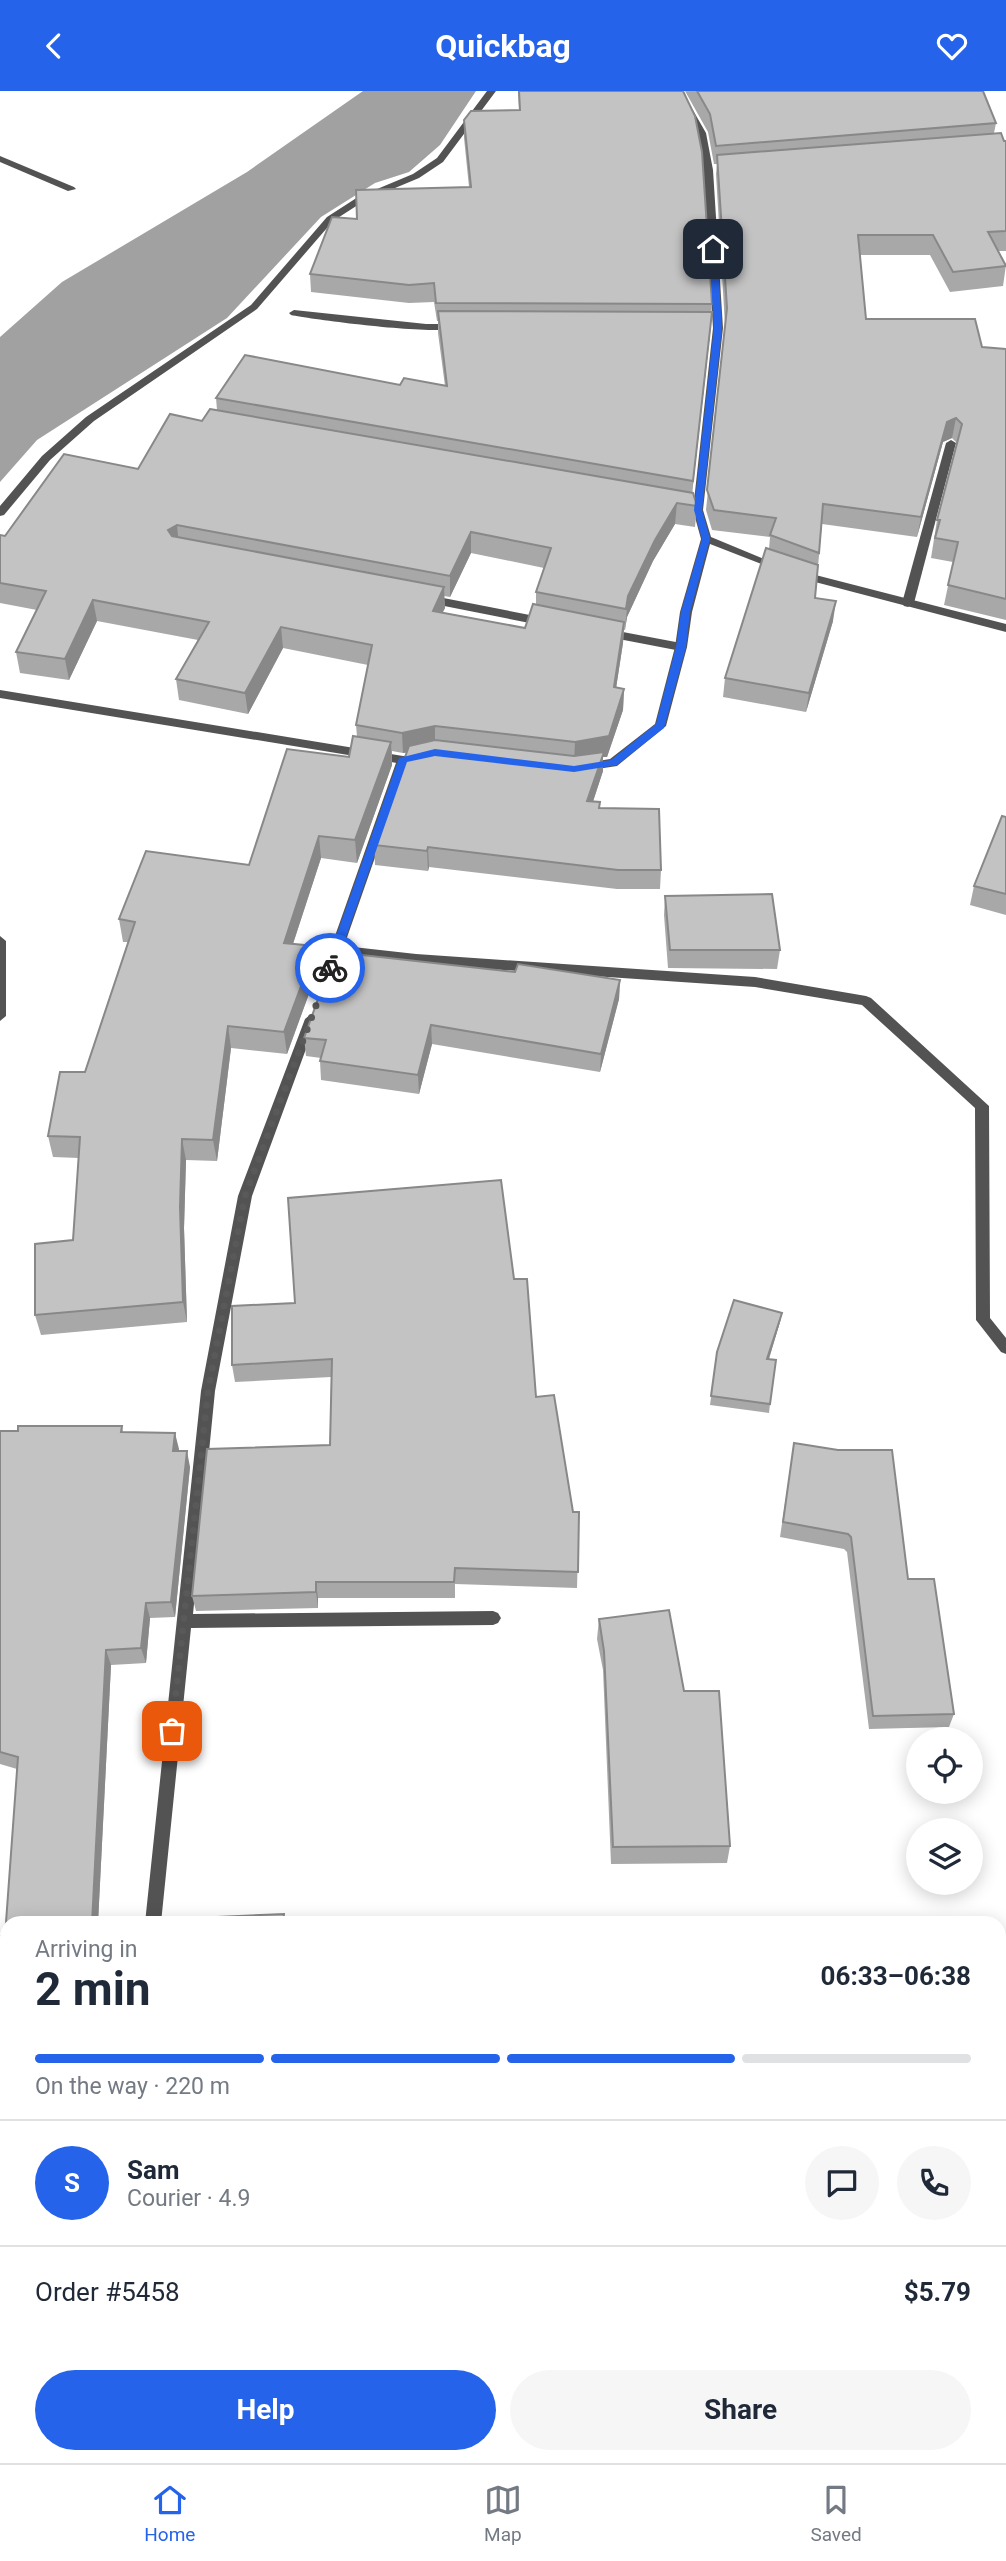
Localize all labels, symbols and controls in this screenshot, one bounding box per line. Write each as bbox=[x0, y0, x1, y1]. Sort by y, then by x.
icon: back bbox=[35, 27, 73, 65]
text: Quickbag bbox=[435, 27, 571, 65]
icon: heart bbox=[933, 27, 971, 65]
pin bbox=[683, 219, 743, 279]
icon: home bbox=[694, 230, 732, 268]
courier bbox=[295, 933, 365, 1003]
icon: bike bbox=[311, 949, 349, 987]
pin bbox=[142, 1701, 202, 1761]
icon: bag bbox=[153, 1712, 191, 1750]
map controls bbox=[906, 1727, 983, 1895]
button: locate bbox=[906, 1727, 983, 1804]
button: layers bbox=[906, 1818, 983, 1895]
text: Arriving in bbox=[35, 1936, 138, 1963]
text: 06:33–06:38 bbox=[821, 1961, 971, 1991]
text: 2 min bbox=[35, 1962, 151, 2016]
text: On the way · 220 m bbox=[35, 2073, 230, 2100]
button: chat bbox=[805, 2146, 879, 2220]
button: phone bbox=[897, 2146, 971, 2220]
text: Sam bbox=[127, 2155, 179, 2185]
text: S bbox=[64, 2168, 80, 2198]
text: Courier · 4.9 bbox=[127, 2185, 250, 2212]
text: Order #5458 bbox=[35, 2277, 180, 2307]
text: $5.79 bbox=[904, 2277, 971, 2307]
button: Help bbox=[35, 2370, 496, 2450]
button: Share bbox=[510, 2370, 971, 2450]
tab: Home bbox=[144, 2481, 195, 2546]
tab: Map bbox=[484, 2481, 522, 2546]
tab: Saved bbox=[810, 2481, 862, 2546]

